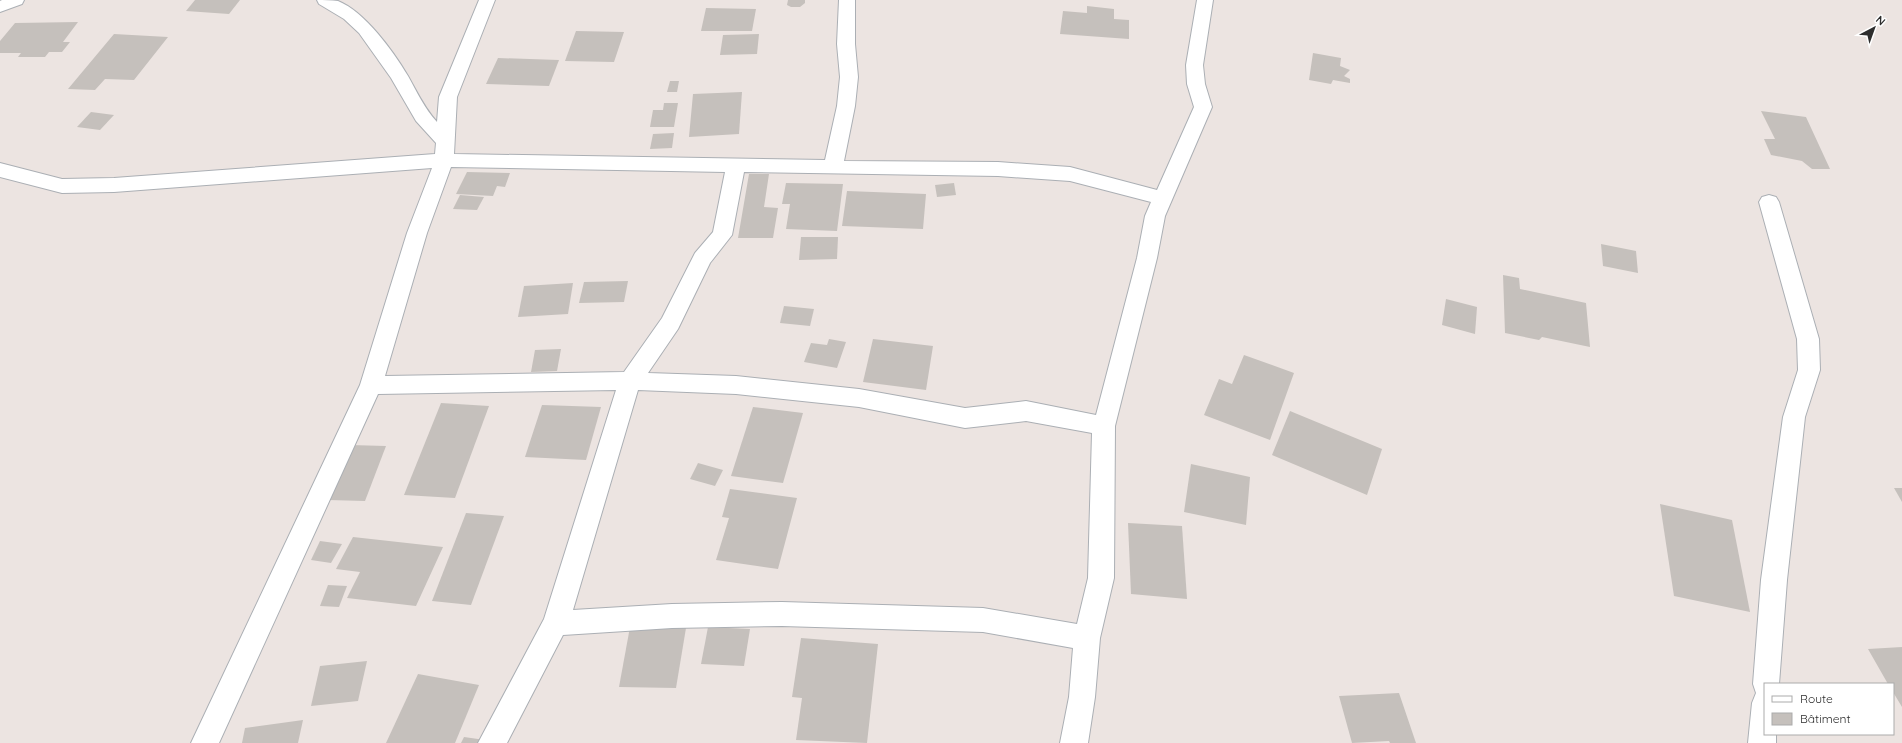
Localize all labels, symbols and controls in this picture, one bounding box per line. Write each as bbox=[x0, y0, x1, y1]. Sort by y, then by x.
north arrow bbox=[1854, 8, 1894, 48]
text: N bbox=[1873, 13, 1888, 28]
legend bbox=[1764, 683, 1894, 735]
text: Route bbox=[1800, 691, 1833, 706]
text: Bâtiment bbox=[1800, 711, 1850, 726]

